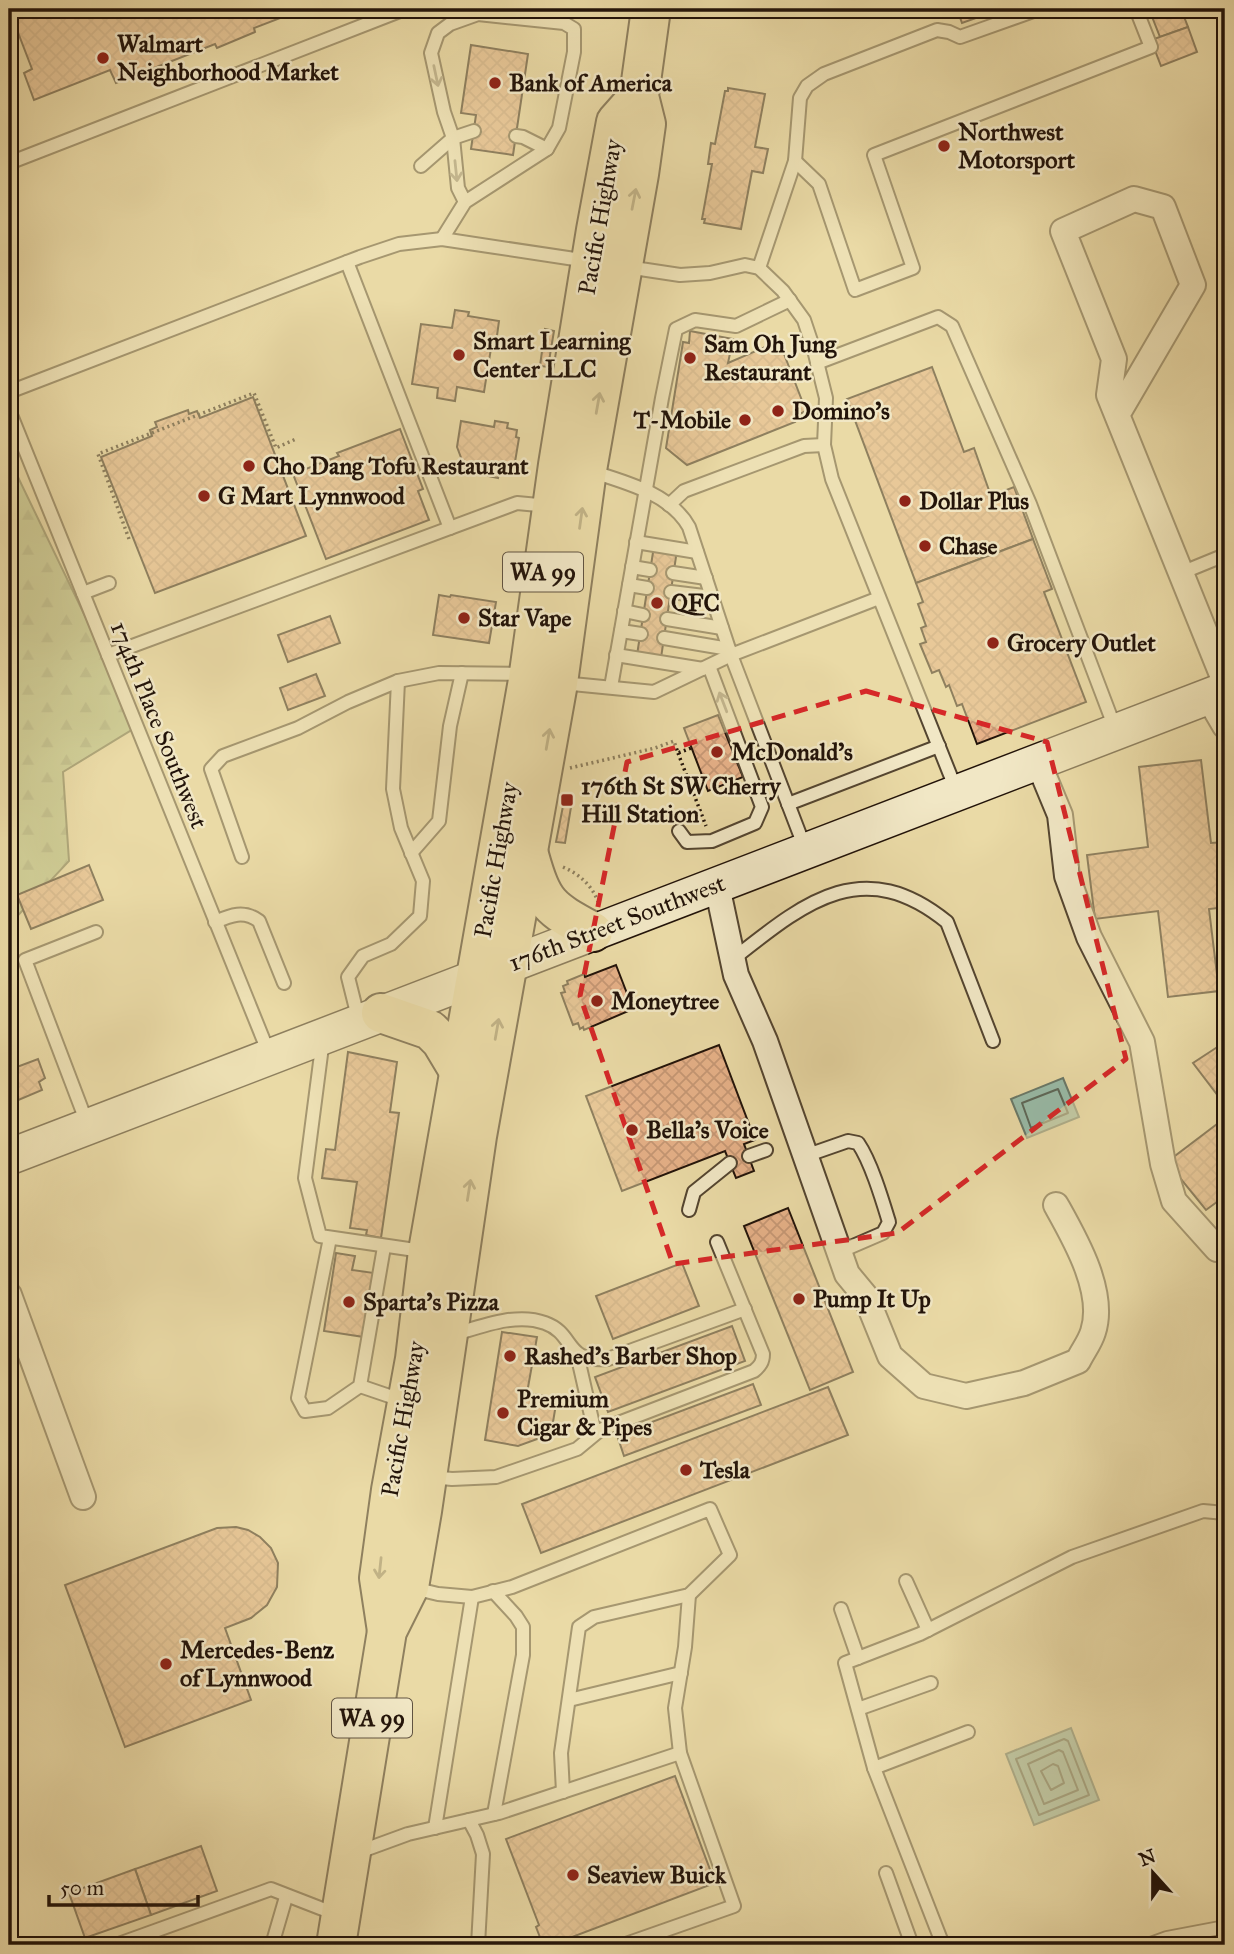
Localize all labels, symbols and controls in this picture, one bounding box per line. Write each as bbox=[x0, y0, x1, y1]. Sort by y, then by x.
place label: Walmart Neighborhood Market bbox=[117, 29, 339, 87]
marker: Walmart Neighborhood Market bbox=[95, 50, 111, 66]
one-way arrow bbox=[430, 65, 443, 87]
place label: Bank of America bbox=[509, 68, 673, 98]
marker: Bank of America bbox=[487, 75, 503, 91]
place label: Northwest Motorsport bbox=[958, 117, 1075, 175]
street label: Pacific Highway bbox=[572, 136, 629, 297]
marker: Northwest Motorsport bbox=[936, 138, 952, 154]
one-way arrow bbox=[450, 159, 463, 182]
one-way arrow bbox=[628, 188, 641, 211]
place label: Smart Learning Center LLC bbox=[473, 326, 631, 384]
place label: Sam Oh Jung Restaurant bbox=[704, 329, 837, 387]
marker: Smart Learning Center LLC bbox=[451, 347, 467, 363]
marker: Sam Oh Jung Restaurant bbox=[682, 350, 698, 366]
one-way arrow bbox=[592, 392, 605, 415]
place label: Domino's bbox=[792, 396, 890, 426]
marker: Domino's bbox=[770, 403, 786, 419]
place label: T-Mobile bbox=[632, 405, 731, 435]
marker: T-Mobile bbox=[737, 412, 753, 428]
place label: Cho Dang Tofu Restaurant bbox=[263, 451, 529, 481]
marker: Cho Dang Tofu Restaurant bbox=[241, 458, 257, 474]
place label: G Mart Lynnwood bbox=[218, 481, 406, 511]
place label: Dollar Plus bbox=[919, 486, 1029, 516]
marker: G Mart Lynnwood bbox=[196, 488, 212, 504]
marker: Dollar Plus bbox=[897, 493, 913, 509]
one-way arrow bbox=[575, 507, 588, 530]
place label: Chase bbox=[939, 531, 998, 561]
marker: Chase bbox=[917, 538, 933, 554]
road number: WA 99 bbox=[503, 552, 583, 592]
place label: QFC bbox=[671, 588, 720, 618]
marker: QFC bbox=[649, 595, 665, 611]
place label: Star Vape bbox=[478, 603, 572, 633]
marker: Star Vape bbox=[456, 610, 472, 626]
street label: 174th Place Southwest bbox=[104, 617, 214, 834]
place label: Grocery Outlet bbox=[1007, 628, 1156, 658]
marker: Grocery Outlet bbox=[985, 635, 1001, 651]
one-way arrow bbox=[715, 692, 728, 714]
one-way arrow bbox=[542, 728, 555, 751]
place label: McDonald's bbox=[731, 737, 853, 767]
marker: McDonald's bbox=[709, 744, 725, 760]
place label: 176th St SW Cherry Hill Station bbox=[581, 771, 782, 829]
street label: Pacific Highway bbox=[468, 779, 525, 940]
marker: 176th St SW Cherry Hill Station bbox=[559, 792, 575, 808]
street label: 176th Street Southwest bbox=[504, 868, 730, 978]
place label: Moneytree bbox=[611, 986, 719, 1016]
marker: Moneytree bbox=[589, 993, 605, 1009]
one-way arrow bbox=[490, 1018, 504, 1041]
place label: Bella's Voice bbox=[646, 1115, 769, 1145]
marker: Bella's Voice bbox=[624, 1122, 640, 1138]
one-way arrow bbox=[463, 1179, 476, 1202]
place label: Pump It Up bbox=[813, 1284, 931, 1314]
place label: Sparta's Pizza bbox=[363, 1287, 500, 1317]
marker: Pump It Up bbox=[791, 1291, 807, 1307]
marker: Sparta's Pizza bbox=[341, 1294, 357, 1310]
street label: Pacific Highway bbox=[375, 1338, 432, 1499]
place label: Rashed's Barber Shop bbox=[524, 1341, 737, 1371]
marker: Rashed's Barber Shop bbox=[502, 1348, 518, 1364]
place label: Premium Cigar & Pipes bbox=[517, 1384, 652, 1442]
marker: Premium Cigar & Pipes bbox=[495, 1405, 511, 1421]
place label: Tesla bbox=[699, 1455, 751, 1485]
marker: Tesla bbox=[678, 1462, 694, 1478]
one-way arrow bbox=[374, 1556, 387, 1579]
place label: Mercedes-Benz of Lynnwood bbox=[180, 1635, 335, 1693]
marker: Mercedes-Benz of Lynnwood bbox=[158, 1656, 174, 1672]
road number: WA 99 bbox=[332, 1698, 412, 1737]
north arrow bbox=[1118, 1839, 1188, 1909]
text: N bbox=[1135, 1844, 1159, 1871]
place label: Seaview Buick bbox=[587, 1860, 727, 1890]
scale bar bbox=[49, 1863, 198, 1907]
marker: Seaview Buick bbox=[565, 1867, 581, 1883]
text: 50 m bbox=[60, 1875, 105, 1901]

